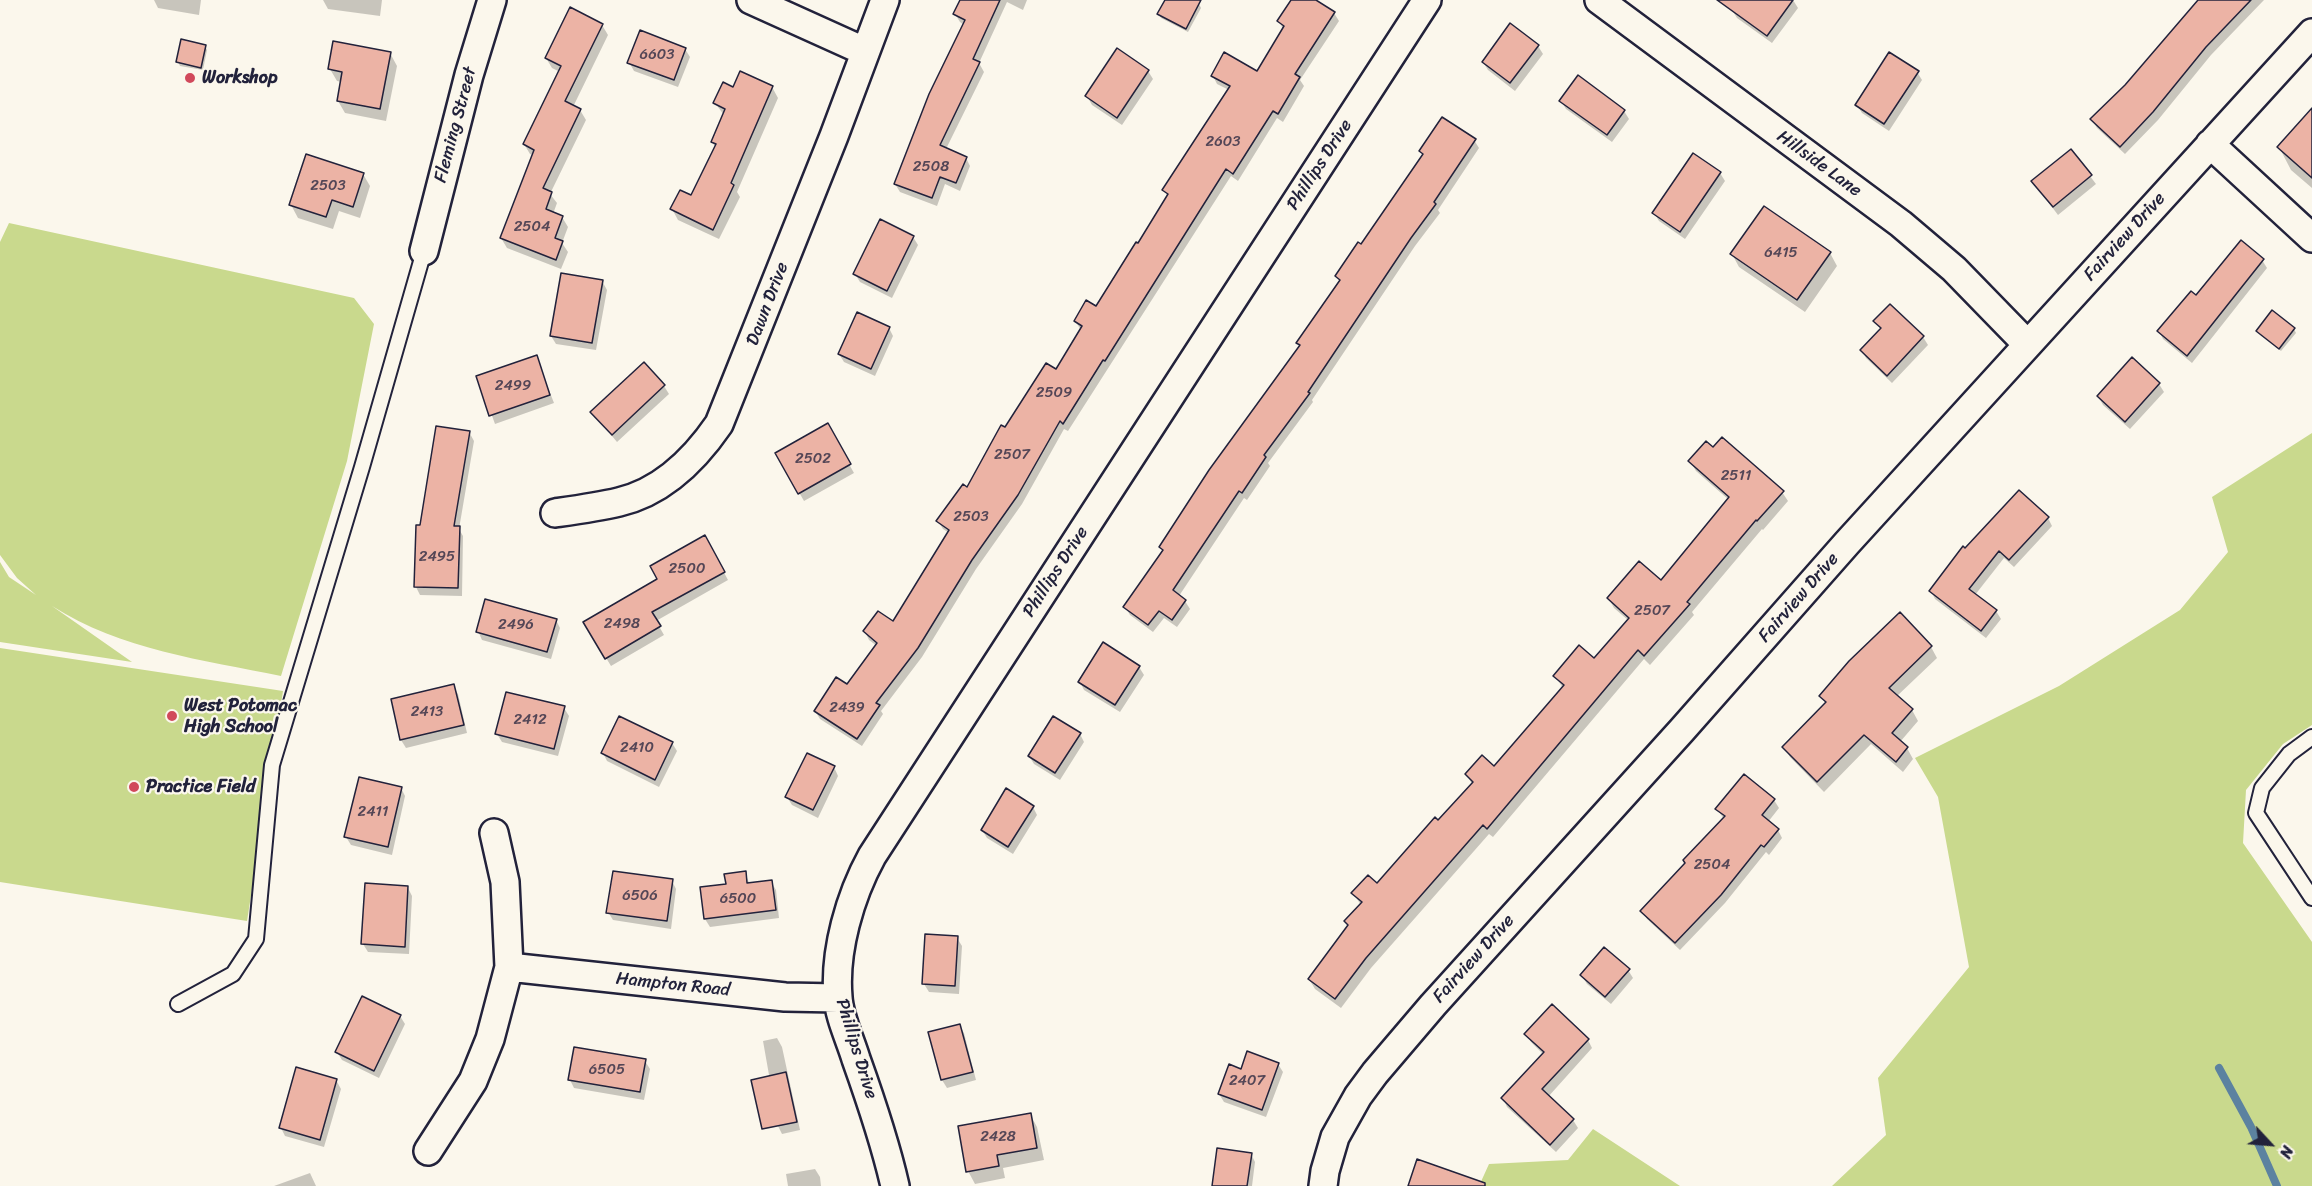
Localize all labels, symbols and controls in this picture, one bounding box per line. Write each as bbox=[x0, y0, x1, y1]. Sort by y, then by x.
house number: 6603 bbox=[640, 46, 674, 64]
street label: Fleming Street bbox=[430, 65, 482, 185]
place label: Workshop bbox=[202, 67, 277, 89]
marker: Workshop bbox=[183, 71, 197, 85]
street label: Phillips Drive bbox=[1283, 116, 1357, 214]
street label: Hillside Lane bbox=[1772, 126, 1866, 202]
house number: 2603 bbox=[1206, 133, 1240, 151]
house number: 2508 bbox=[913, 158, 949, 176]
house number: 2503 bbox=[310, 177, 346, 195]
street label: Fairview Drive bbox=[2080, 188, 2170, 286]
house number: 2504 bbox=[514, 218, 550, 236]
house number: 6415 bbox=[1764, 244, 1798, 262]
street label: Dawn Drive bbox=[742, 259, 794, 349]
house number: 2499 bbox=[495, 377, 531, 395]
house number: 2509 bbox=[1036, 384, 1072, 402]
house number: 2507 bbox=[994, 446, 1030, 464]
house number: 2502 bbox=[795, 450, 831, 468]
house number: 2511 bbox=[1721, 467, 1751, 485]
house number: 2503 bbox=[953, 508, 989, 526]
street label: Phillips Drive bbox=[1019, 523, 1093, 621]
house number: 2495 bbox=[419, 548, 455, 566]
street label: Fairview Drive bbox=[1754, 549, 1844, 647]
house number: 2500 bbox=[669, 560, 705, 578]
house number: 2507 bbox=[1634, 602, 1670, 620]
house number: 2498 bbox=[604, 615, 640, 633]
house number: 2496 bbox=[498, 616, 534, 634]
place label: West Potomac High School bbox=[184, 695, 297, 738]
house number: 2439 bbox=[829, 699, 865, 717]
house number: 2413 bbox=[411, 703, 443, 721]
marker: West Potomac High School bbox=[165, 709, 179, 723]
house number: 2412 bbox=[513, 711, 547, 729]
house number: 2410 bbox=[620, 739, 654, 757]
place label: Practice Field bbox=[146, 776, 256, 798]
marker: Practice Field bbox=[127, 780, 141, 794]
house number: 2411 bbox=[358, 803, 388, 821]
house number: 2504 bbox=[1694, 856, 1730, 874]
house number: 6506 bbox=[622, 887, 658, 905]
house number: 6500 bbox=[720, 890, 756, 908]
street label: Fairview Drive bbox=[1429, 910, 1519, 1008]
street label: Hampton Road bbox=[615, 968, 731, 1002]
street label: Phillips Drive bbox=[831, 996, 881, 1102]
house number: 6505 bbox=[589, 1061, 625, 1079]
house number: 2407 bbox=[1229, 1072, 1265, 1090]
north arrow bbox=[2240, 1114, 2300, 1174]
house number: 2428 bbox=[980, 1128, 1016, 1146]
text: N bbox=[2271, 1141, 2302, 1163]

